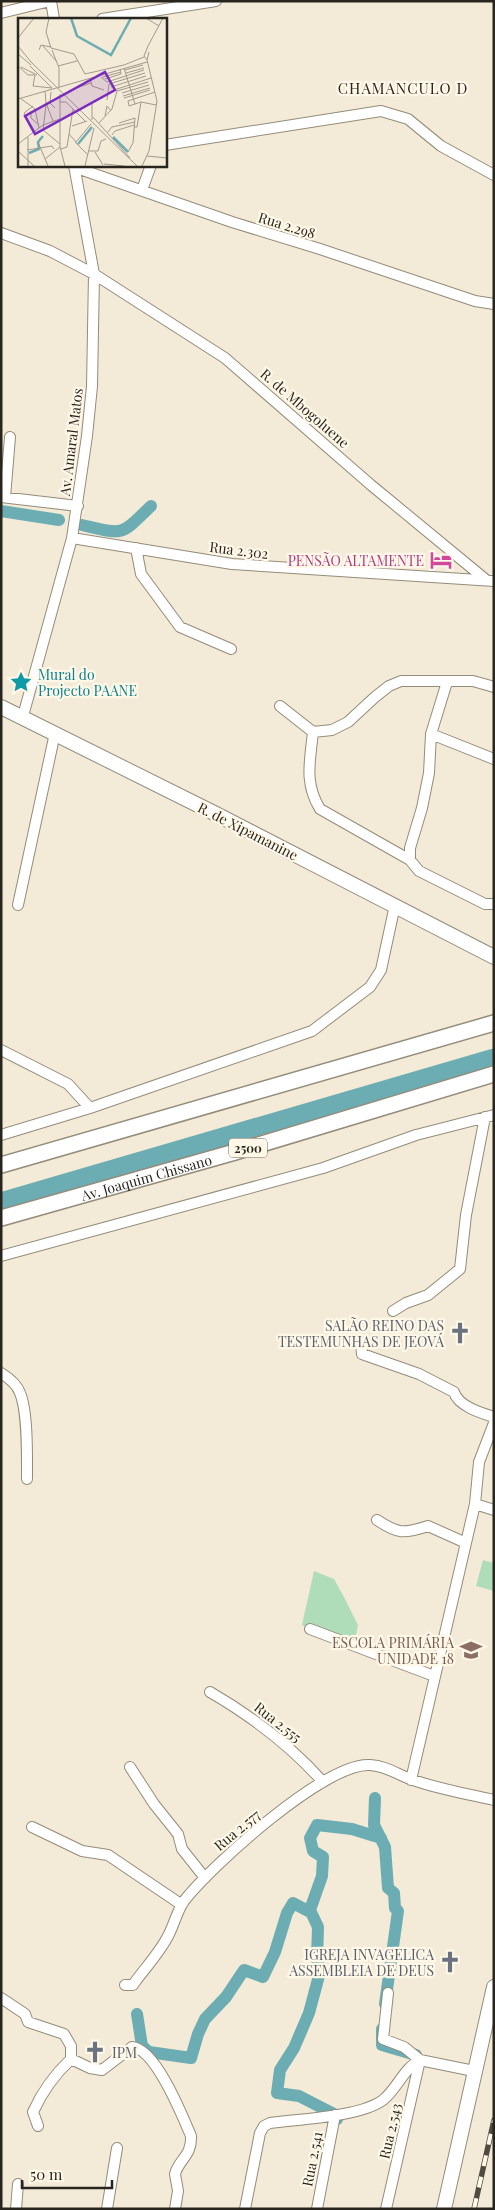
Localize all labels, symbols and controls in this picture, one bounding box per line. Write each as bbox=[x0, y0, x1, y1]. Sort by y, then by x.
inset map bbox=[18, 18, 166, 166]
district label: CHAMANCULO D bbox=[338, 78, 468, 98]
street label: Rua 2.298 bbox=[256, 207, 318, 243]
street label: R. de Mbogoluene bbox=[257, 364, 353, 452]
street label: Av. Amaral Matos bbox=[55, 387, 87, 498]
street label: Rua 2.302 bbox=[208, 537, 270, 563]
hotel icon: PENSÃO ALTAMENTE bbox=[428, 547, 454, 573]
place label: PENSÃO ALTAMENTE bbox=[288, 551, 424, 570]
place label: Mural do Projecto PAANE bbox=[38, 665, 137, 700]
place icon: Mural do Projecto PAANE bbox=[8, 669, 34, 695]
street label: R. de Xipamanine bbox=[195, 798, 301, 864]
road number: 2500 bbox=[229, 1138, 267, 1158]
street label: Av. Joaquim Chissano bbox=[78, 1149, 214, 1205]
place label: SALÃO REINO DAS TESTEMUNHAS DE JEOVÁ bbox=[278, 1316, 444, 1351]
church icon: SALÃO REINO DAS TESTEMUNHAS DE JEOVÁ bbox=[447, 1320, 473, 1346]
place label: ESCOLA PRIMÁRIA UNIDADE 18 bbox=[332, 1633, 454, 1668]
school or university icon: ESCOLA PRIMÁRIA UNIDADE 18 bbox=[458, 1637, 484, 1663]
street label: Rua 2.555 bbox=[250, 1698, 306, 1747]
street label: Rua 2.577 bbox=[210, 1805, 264, 1855]
place label: IGREJA INVAGELICA ASSEMBLEIA DE DEUS bbox=[288, 1945, 434, 1980]
church icon: IGREJA INVAGELICA ASSEMBLEIA DE DEUS bbox=[437, 1949, 463, 1975]
church icon: IPM bbox=[82, 2039, 108, 2065]
place label: IPM bbox=[112, 2043, 137, 2062]
street label: Rua 2.543 bbox=[374, 2101, 406, 2161]
street label: Rua 2.541 bbox=[297, 2130, 327, 2188]
scale bar bbox=[22, 2158, 112, 2190]
text: 50 m bbox=[30, 2164, 63, 2184]

